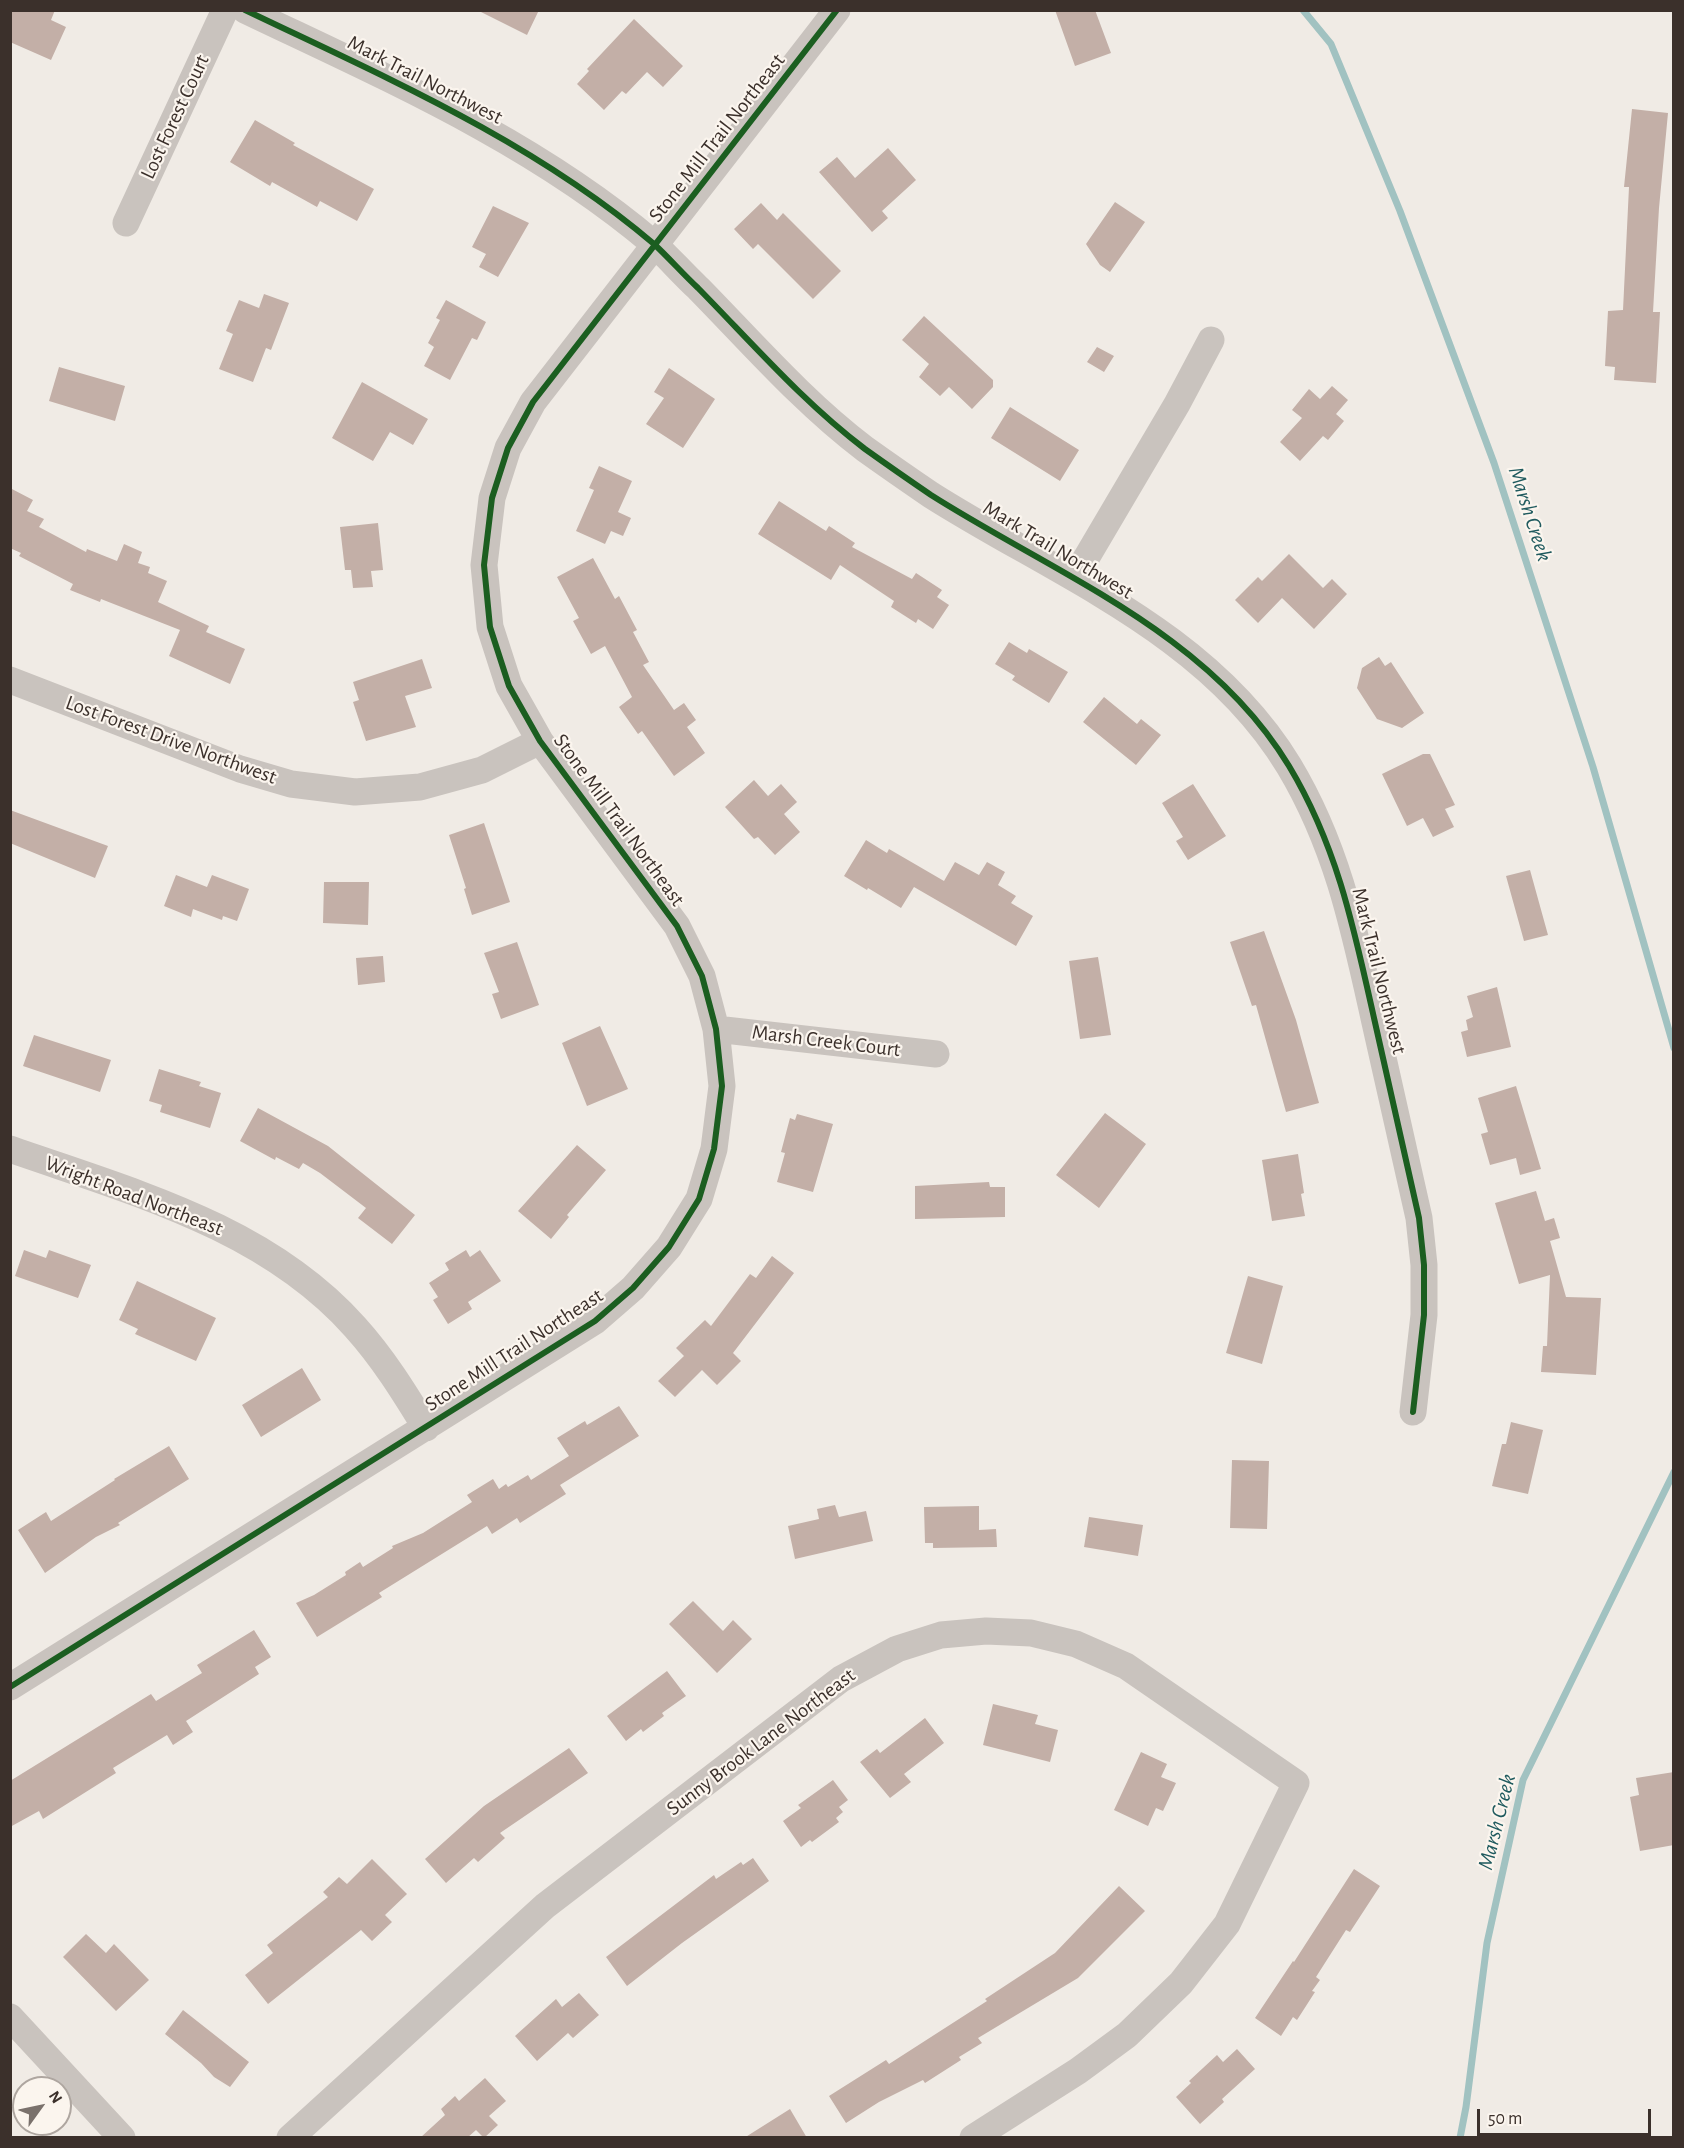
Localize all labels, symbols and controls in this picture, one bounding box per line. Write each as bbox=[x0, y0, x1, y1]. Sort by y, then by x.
street label: Mark Trail Northwest bbox=[343, 30, 507, 130]
street label: Stone Mill Trail Northeast bbox=[643, 49, 791, 227]
street label: Lost Forest Court bbox=[135, 51, 215, 183]
water label: Marsh Creek bbox=[1502, 463, 1558, 565]
street label: Mark Trail Northwest bbox=[978, 495, 1138, 605]
street label: Lost Forest Drive Northwest bbox=[62, 690, 280, 790]
street label: Stone Mill Trail Northeast bbox=[548, 729, 690, 911]
street label: Mark Trail Northwest bbox=[1346, 885, 1412, 1057]
street label: Marsh Creek Court bbox=[750, 1019, 902, 1063]
street label: Wright Road Northeast bbox=[42, 1150, 226, 1242]
street label: Stone Mill Trail Northeast bbox=[420, 1283, 608, 1417]
street label: Sunny Brook Lane Northeast bbox=[662, 1663, 860, 1821]
water label: Marsh Creek bbox=[1472, 1771, 1522, 1873]
north arrow bbox=[12, 2076, 72, 2136]
text: N bbox=[46, 2088, 65, 2106]
scale bar bbox=[1480, 2097, 1654, 2135]
text: 50 m bbox=[1488, 2110, 1522, 2128]

